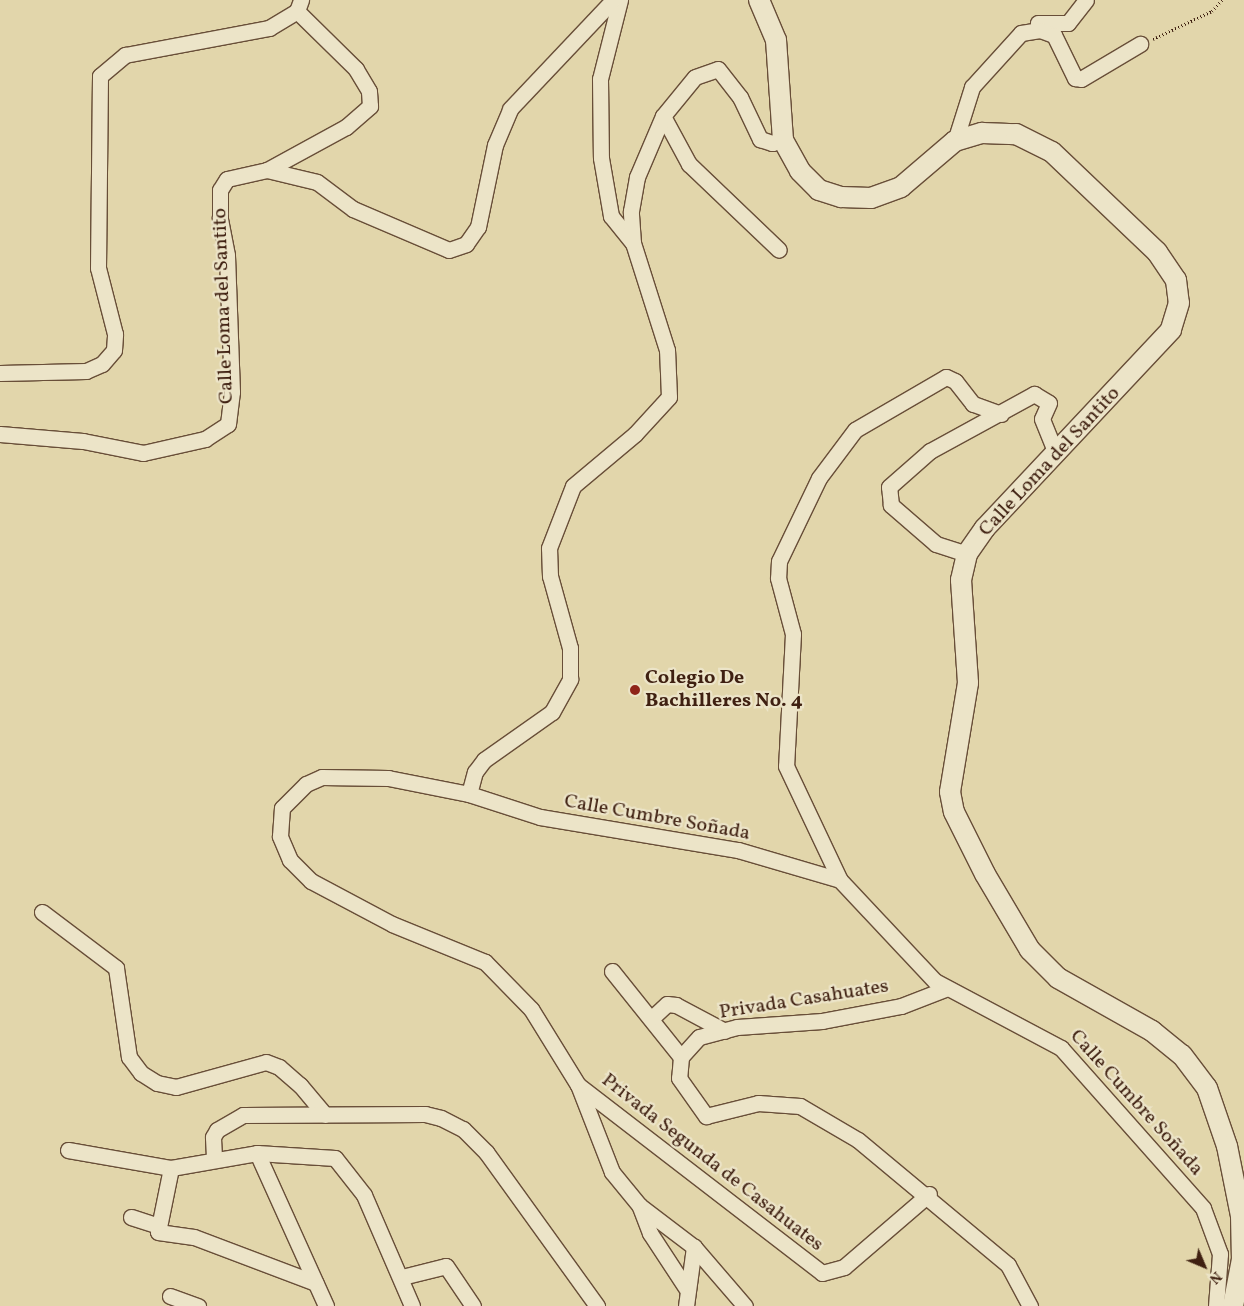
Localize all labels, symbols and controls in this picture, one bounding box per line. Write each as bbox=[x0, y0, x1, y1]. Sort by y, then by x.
street label: Calle Loma del Santito bbox=[209, 208, 239, 404]
street label: Calle Loma del Santito bbox=[974, 382, 1126, 542]
place label: Colegio De Bachilleres No. 4 bbox=[645, 666, 803, 713]
marker: Colegio De Bachilleres No. 4 bbox=[629, 684, 641, 696]
street label: Calle Cumbre Soñada bbox=[562, 790, 752, 846]
street label: Privada Casahuates bbox=[718, 975, 890, 1025]
street label: Calle Cumbre Soñada bbox=[1064, 1025, 1208, 1181]
street label: Privada Segunda de Casahuates bbox=[596, 1069, 828, 1257]
north arrow bbox=[1179, 1241, 1229, 1291]
text: N bbox=[1205, 1267, 1225, 1287]

